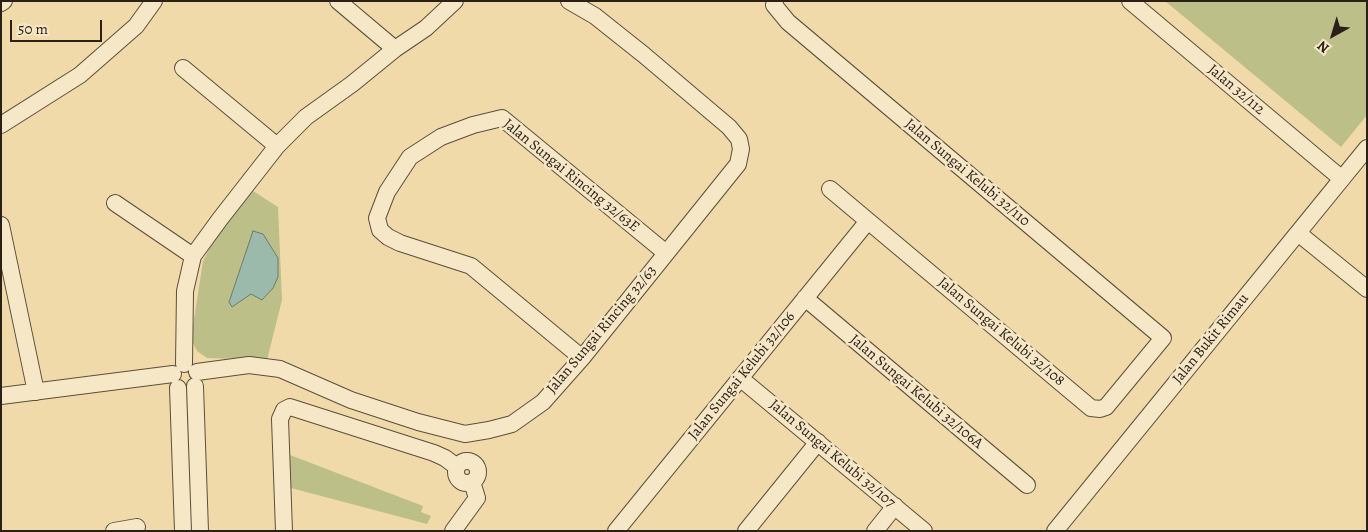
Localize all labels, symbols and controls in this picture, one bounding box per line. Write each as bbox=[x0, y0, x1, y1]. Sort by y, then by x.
scale bar bbox=[12, 10, 105, 42]
north arrow bbox=[1308, 10, 1358, 60]
text: 50 m bbox=[18, 19, 48, 39]
text: N bbox=[1313, 36, 1333, 58]
street label: Jalan 32/112 bbox=[1204, 61, 1268, 119]
street label: Jalan Sungai Rincing 32/63E bbox=[499, 115, 643, 237]
street label: Jalan Sungai Kelubi 32/110 bbox=[901, 115, 1033, 231]
street label: Jalan Sungai Rincing 32/63 bbox=[543, 262, 661, 398]
street label: Jalan Sungai Kelubi 32/108 bbox=[934, 274, 1068, 390]
street label: Jalan Bukit Rimau bbox=[1169, 290, 1253, 388]
street label: Jalan Sungai Kelubi 32/106 bbox=[685, 308, 799, 444]
street label: Jalan Sungai Kelubi 32/106A bbox=[846, 331, 986, 453]
street label: Jalan Sungai Kelubi 32/107 bbox=[765, 396, 899, 512]

